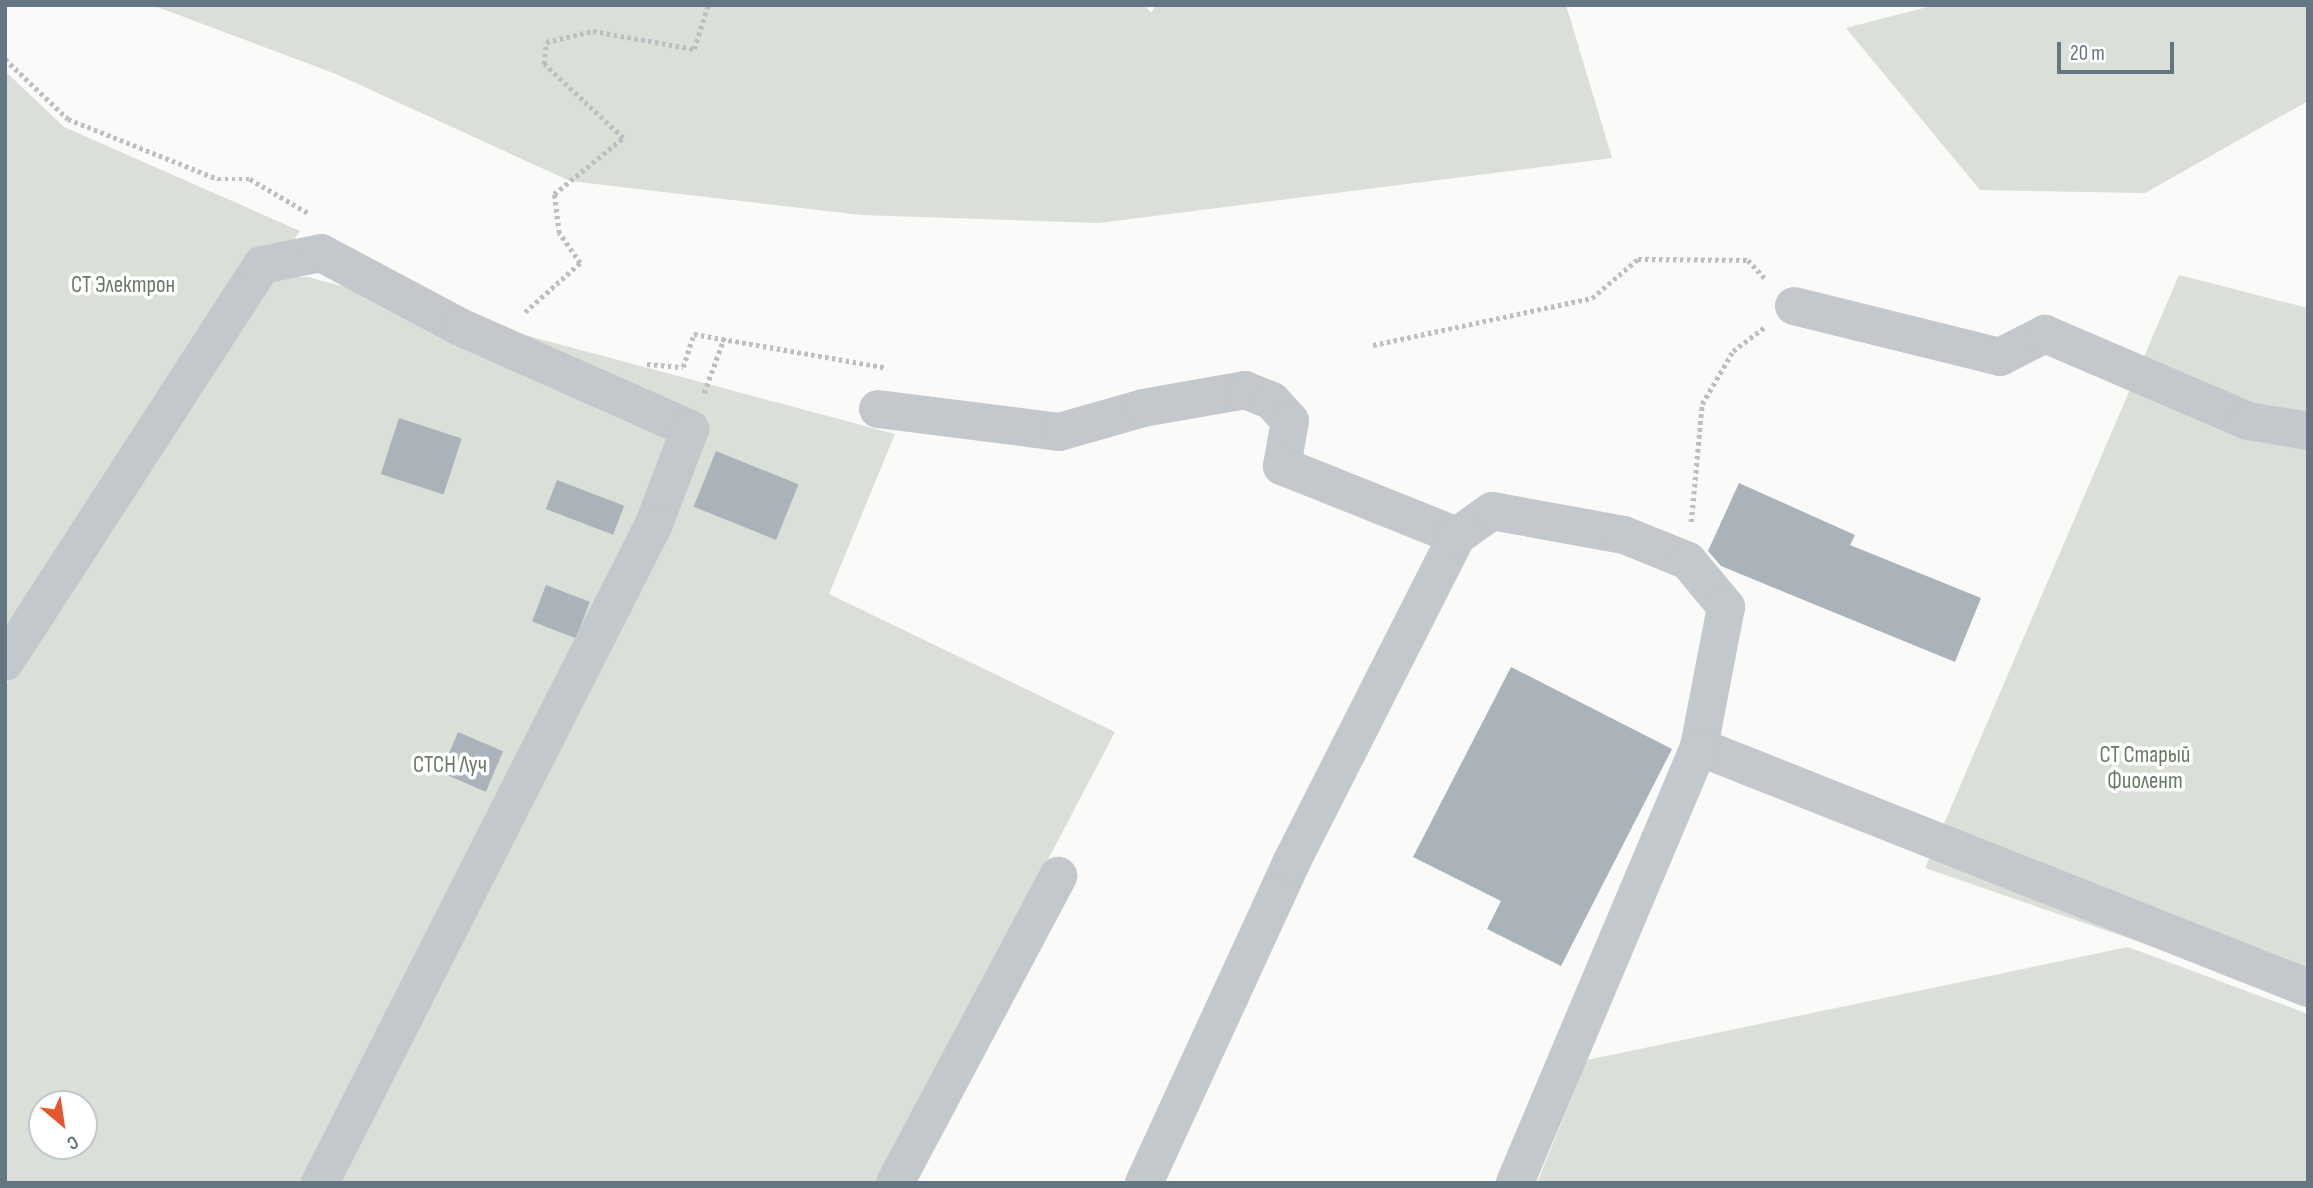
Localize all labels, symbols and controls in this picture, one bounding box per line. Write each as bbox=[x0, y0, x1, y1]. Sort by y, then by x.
scale bar bbox=[2061, 28, 2178, 72]
text: 20 m bbox=[2070, 41, 2105, 66]
park label: СТ Электрон bbox=[71, 271, 175, 299]
park label: СТ Старый Фиолент bbox=[2100, 741, 2190, 795]
park label: СТСН Луч bbox=[413, 751, 487, 779]
north arrow bbox=[28, 1090, 98, 1160]
text: С bbox=[63, 1130, 82, 1154]

